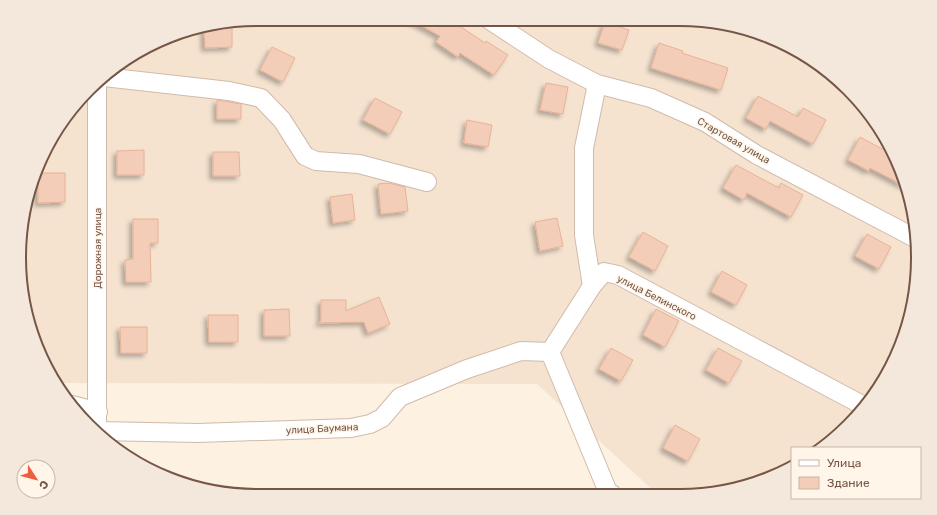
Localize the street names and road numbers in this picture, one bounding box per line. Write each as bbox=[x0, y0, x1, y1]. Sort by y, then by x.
street label: Стартовая улица bbox=[695, 115, 772, 167]
street label: Дорожная улица bbox=[92, 208, 104, 288]
street label: улица Белинского bbox=[615, 273, 698, 323]
street label: улица Баумана bbox=[286, 421, 359, 437]

